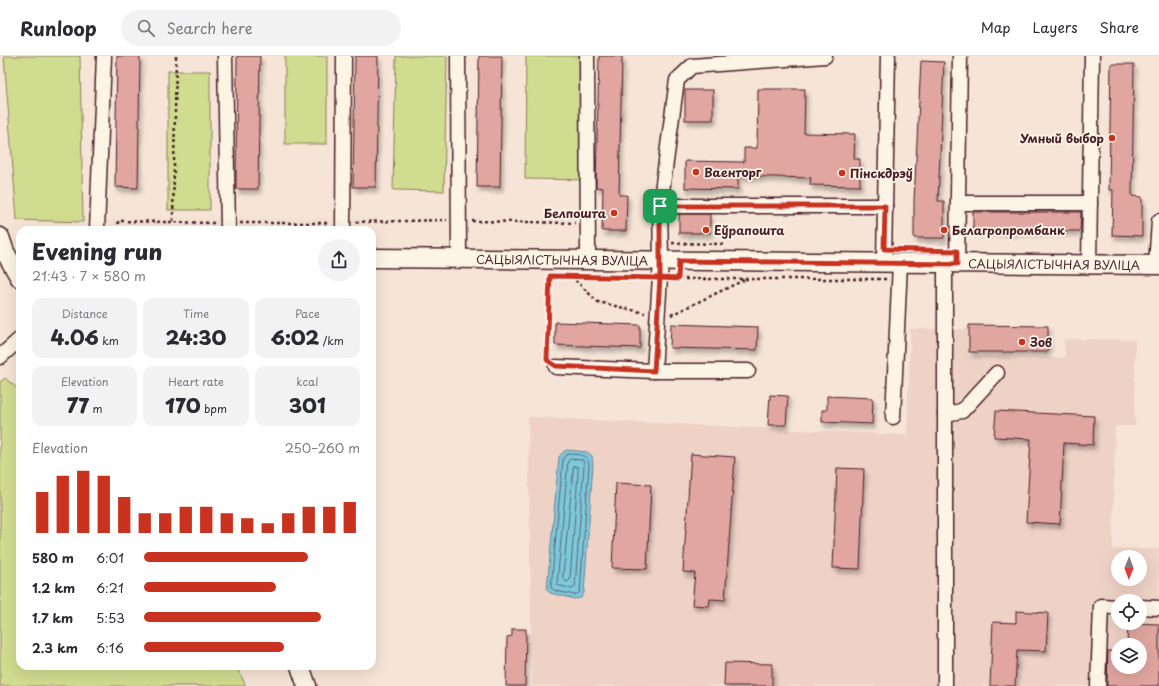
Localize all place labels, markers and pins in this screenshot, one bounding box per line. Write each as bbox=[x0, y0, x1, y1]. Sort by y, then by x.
place label: Умный выбор bbox=[1019, 129, 1104, 147]
marker: Умный выбор bbox=[1107, 133, 1117, 143]
place label: Ваенторг bbox=[704, 163, 762, 181]
place label: Пінскдрэў bbox=[850, 164, 913, 182]
marker: Ваенторг bbox=[691, 167, 701, 177]
marker: Пінскдрэў bbox=[837, 168, 847, 178]
pin bbox=[643, 189, 677, 223]
place label: Белпошта bbox=[544, 204, 607, 222]
marker: Белпошта bbox=[609, 208, 619, 218]
place label: Еўрапошта bbox=[714, 221, 785, 239]
place label: Белагропромбанк bbox=[952, 221, 1065, 239]
marker: Еўрапошта bbox=[701, 225, 711, 235]
marker: Белагропромбанк bbox=[939, 225, 949, 235]
place label: Зов bbox=[1029, 333, 1052, 351]
marker: Зов bbox=[1017, 337, 1027, 347]

